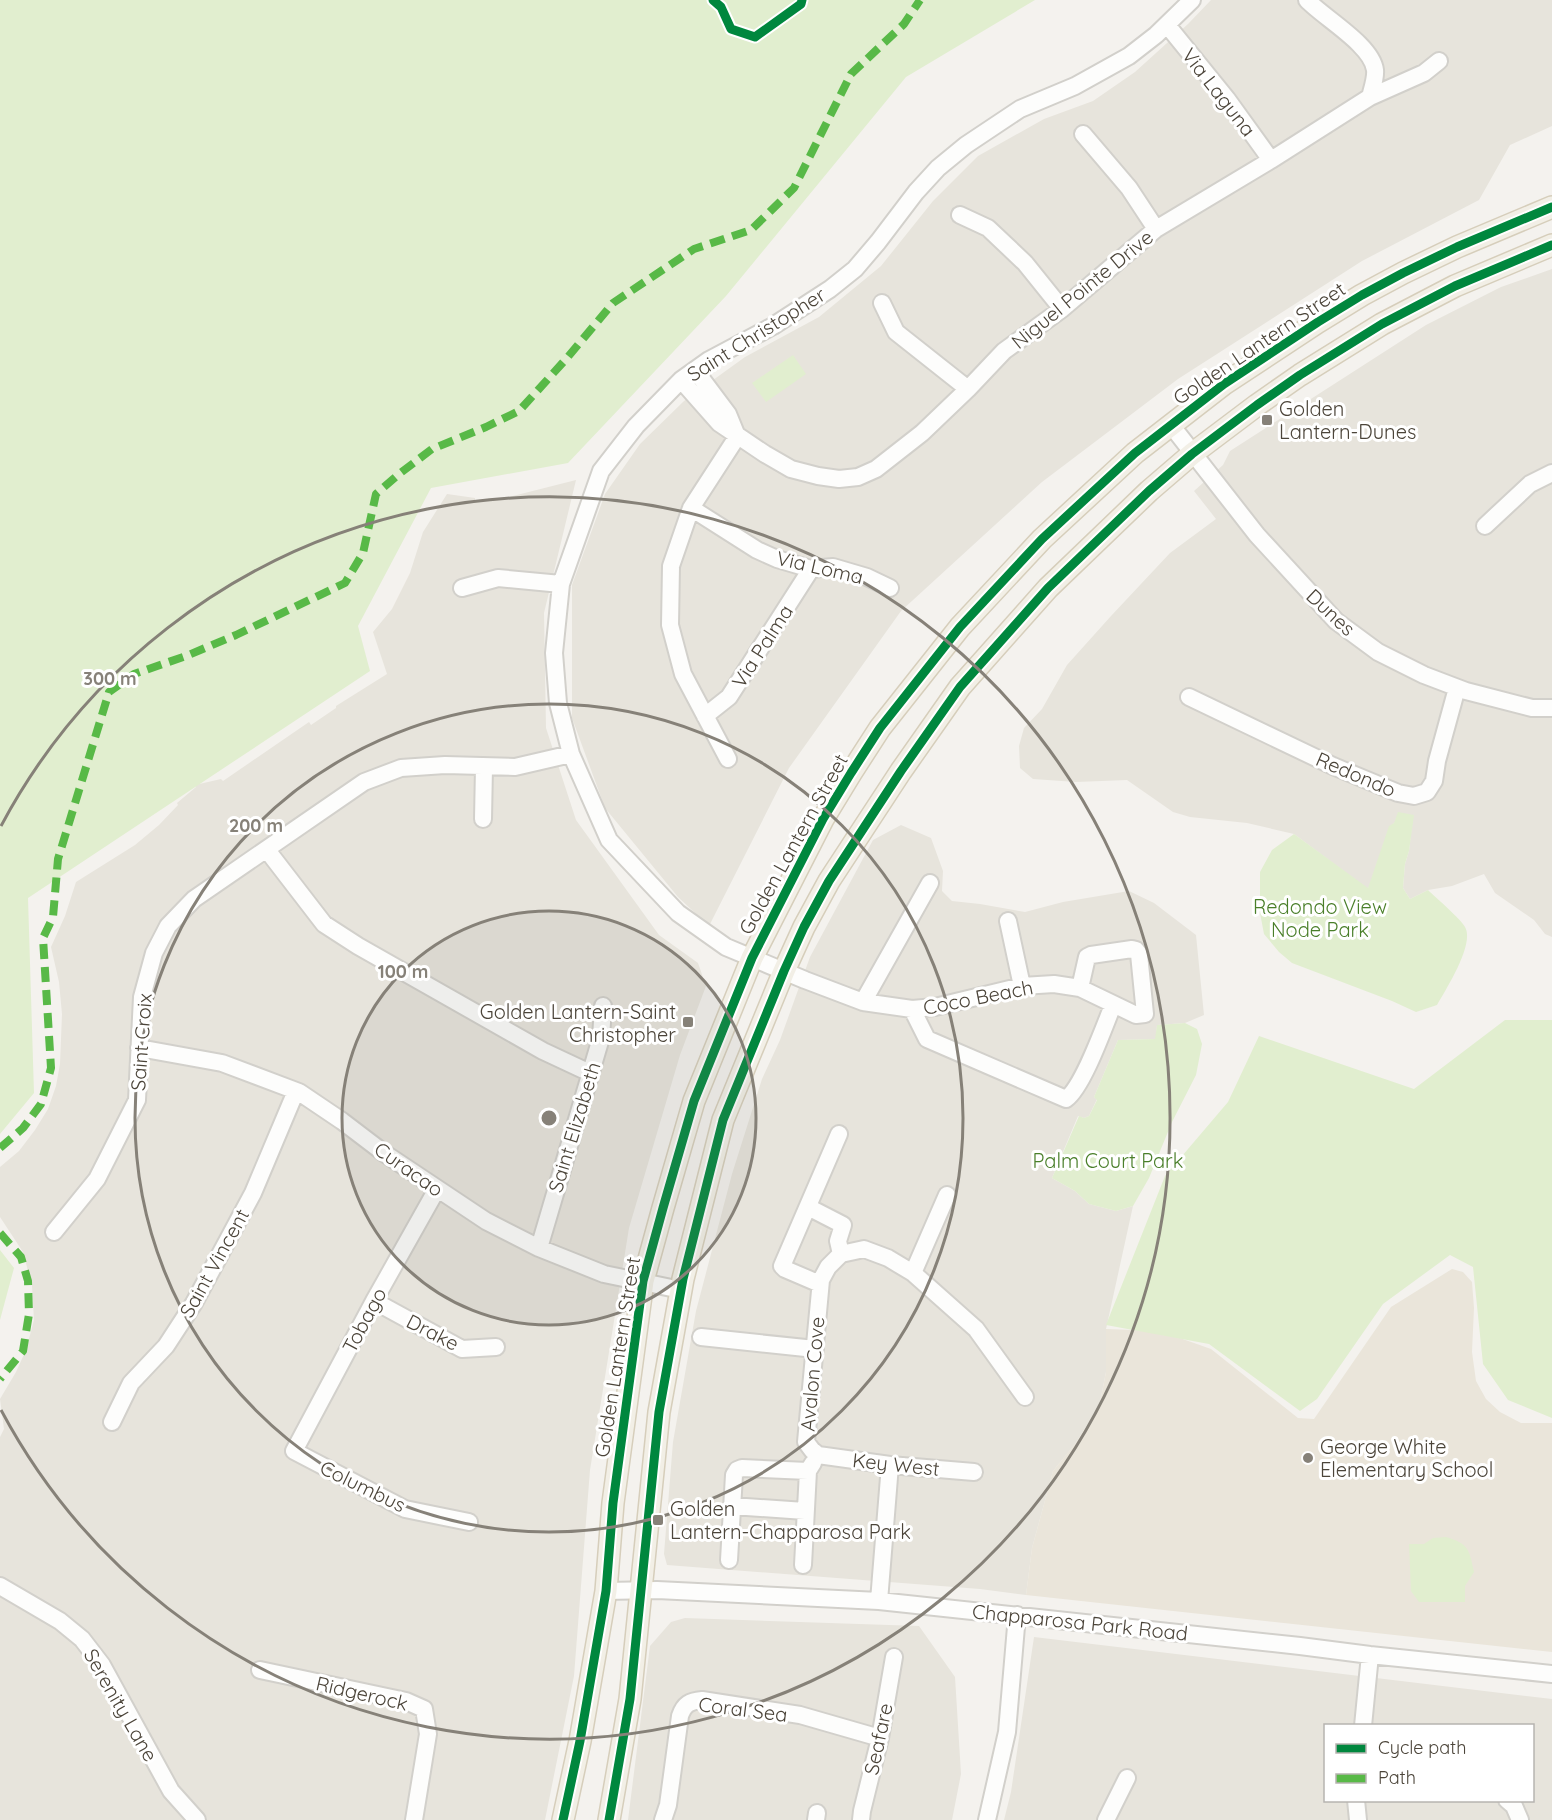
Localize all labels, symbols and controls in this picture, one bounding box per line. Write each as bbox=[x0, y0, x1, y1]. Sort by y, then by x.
street label: Via Laguna bbox=[1177, 43, 1261, 141]
street label: Niguel Pointe Drive bbox=[1006, 224, 1158, 354]
street label: Golden Lantern Street bbox=[1168, 276, 1350, 410]
street label: Saint Christopher bbox=[682, 281, 830, 387]
place label: Golden Lantern-Dunes bbox=[1279, 396, 1416, 444]
marker: Golden Lantern-Dunes bbox=[1260, 413, 1274, 427]
street label: Via Loma bbox=[774, 545, 866, 589]
street label: Dunes bbox=[1301, 583, 1361, 641]
street label: Via Palma bbox=[726, 600, 798, 692]
text: 300 m bbox=[83, 667, 137, 690]
street label: Redondo bbox=[1312, 746, 1400, 802]
street label: Golden Lantern Street bbox=[733, 749, 853, 939]
text: 200 m bbox=[229, 814, 283, 837]
park label: Redondo View Node Park bbox=[1253, 894, 1387, 942]
text: 100 m bbox=[378, 960, 428, 983]
street label: Coco Beach bbox=[921, 974, 1035, 1020]
street label: Saint Croix bbox=[125, 992, 157, 1092]
place label: Golden Lantern-Saint Christopher bbox=[480, 999, 676, 1047]
marker: Golden Lantern-Saint Christopher bbox=[681, 1015, 695, 1029]
street label: Saint Elizabeth bbox=[542, 1059, 606, 1195]
centre of rings bbox=[539, 1108, 559, 1128]
street label: Curacao bbox=[370, 1136, 448, 1202]
park label: Palm Court Park bbox=[1032, 1148, 1184, 1173]
street label: Saint Vincent bbox=[174, 1204, 254, 1322]
street label: Golden Lantern Street bbox=[589, 1255, 645, 1459]
street label: Tobago bbox=[336, 1283, 392, 1357]
street label: Drake bbox=[403, 1308, 463, 1356]
street label: Avalon Cove bbox=[795, 1315, 829, 1433]
place label: George White Elementary School bbox=[1320, 1434, 1493, 1482]
street label: Key West bbox=[851, 1447, 941, 1481]
marker: George White Elementary School bbox=[1301, 1451, 1315, 1465]
street label: Columbus bbox=[316, 1455, 410, 1517]
place label: Golden Lantern-Chapparosa Park bbox=[670, 1496, 911, 1544]
marker: Golden Lantern-Chapparosa Park bbox=[651, 1513, 665, 1527]
street label: Chapparosa Park Road bbox=[971, 1598, 1189, 1646]
street label: Serenity Lane bbox=[79, 1644, 163, 1766]
street label: Ridgerock bbox=[314, 1670, 410, 1716]
street label: Coral Sea bbox=[697, 1691, 789, 1727]
street label: Seafare bbox=[858, 1701, 898, 1777]
legend bbox=[1324, 1724, 1534, 1802]
text: Cycle path bbox=[1378, 1736, 1466, 1759]
text: Path bbox=[1378, 1766, 1416, 1789]

